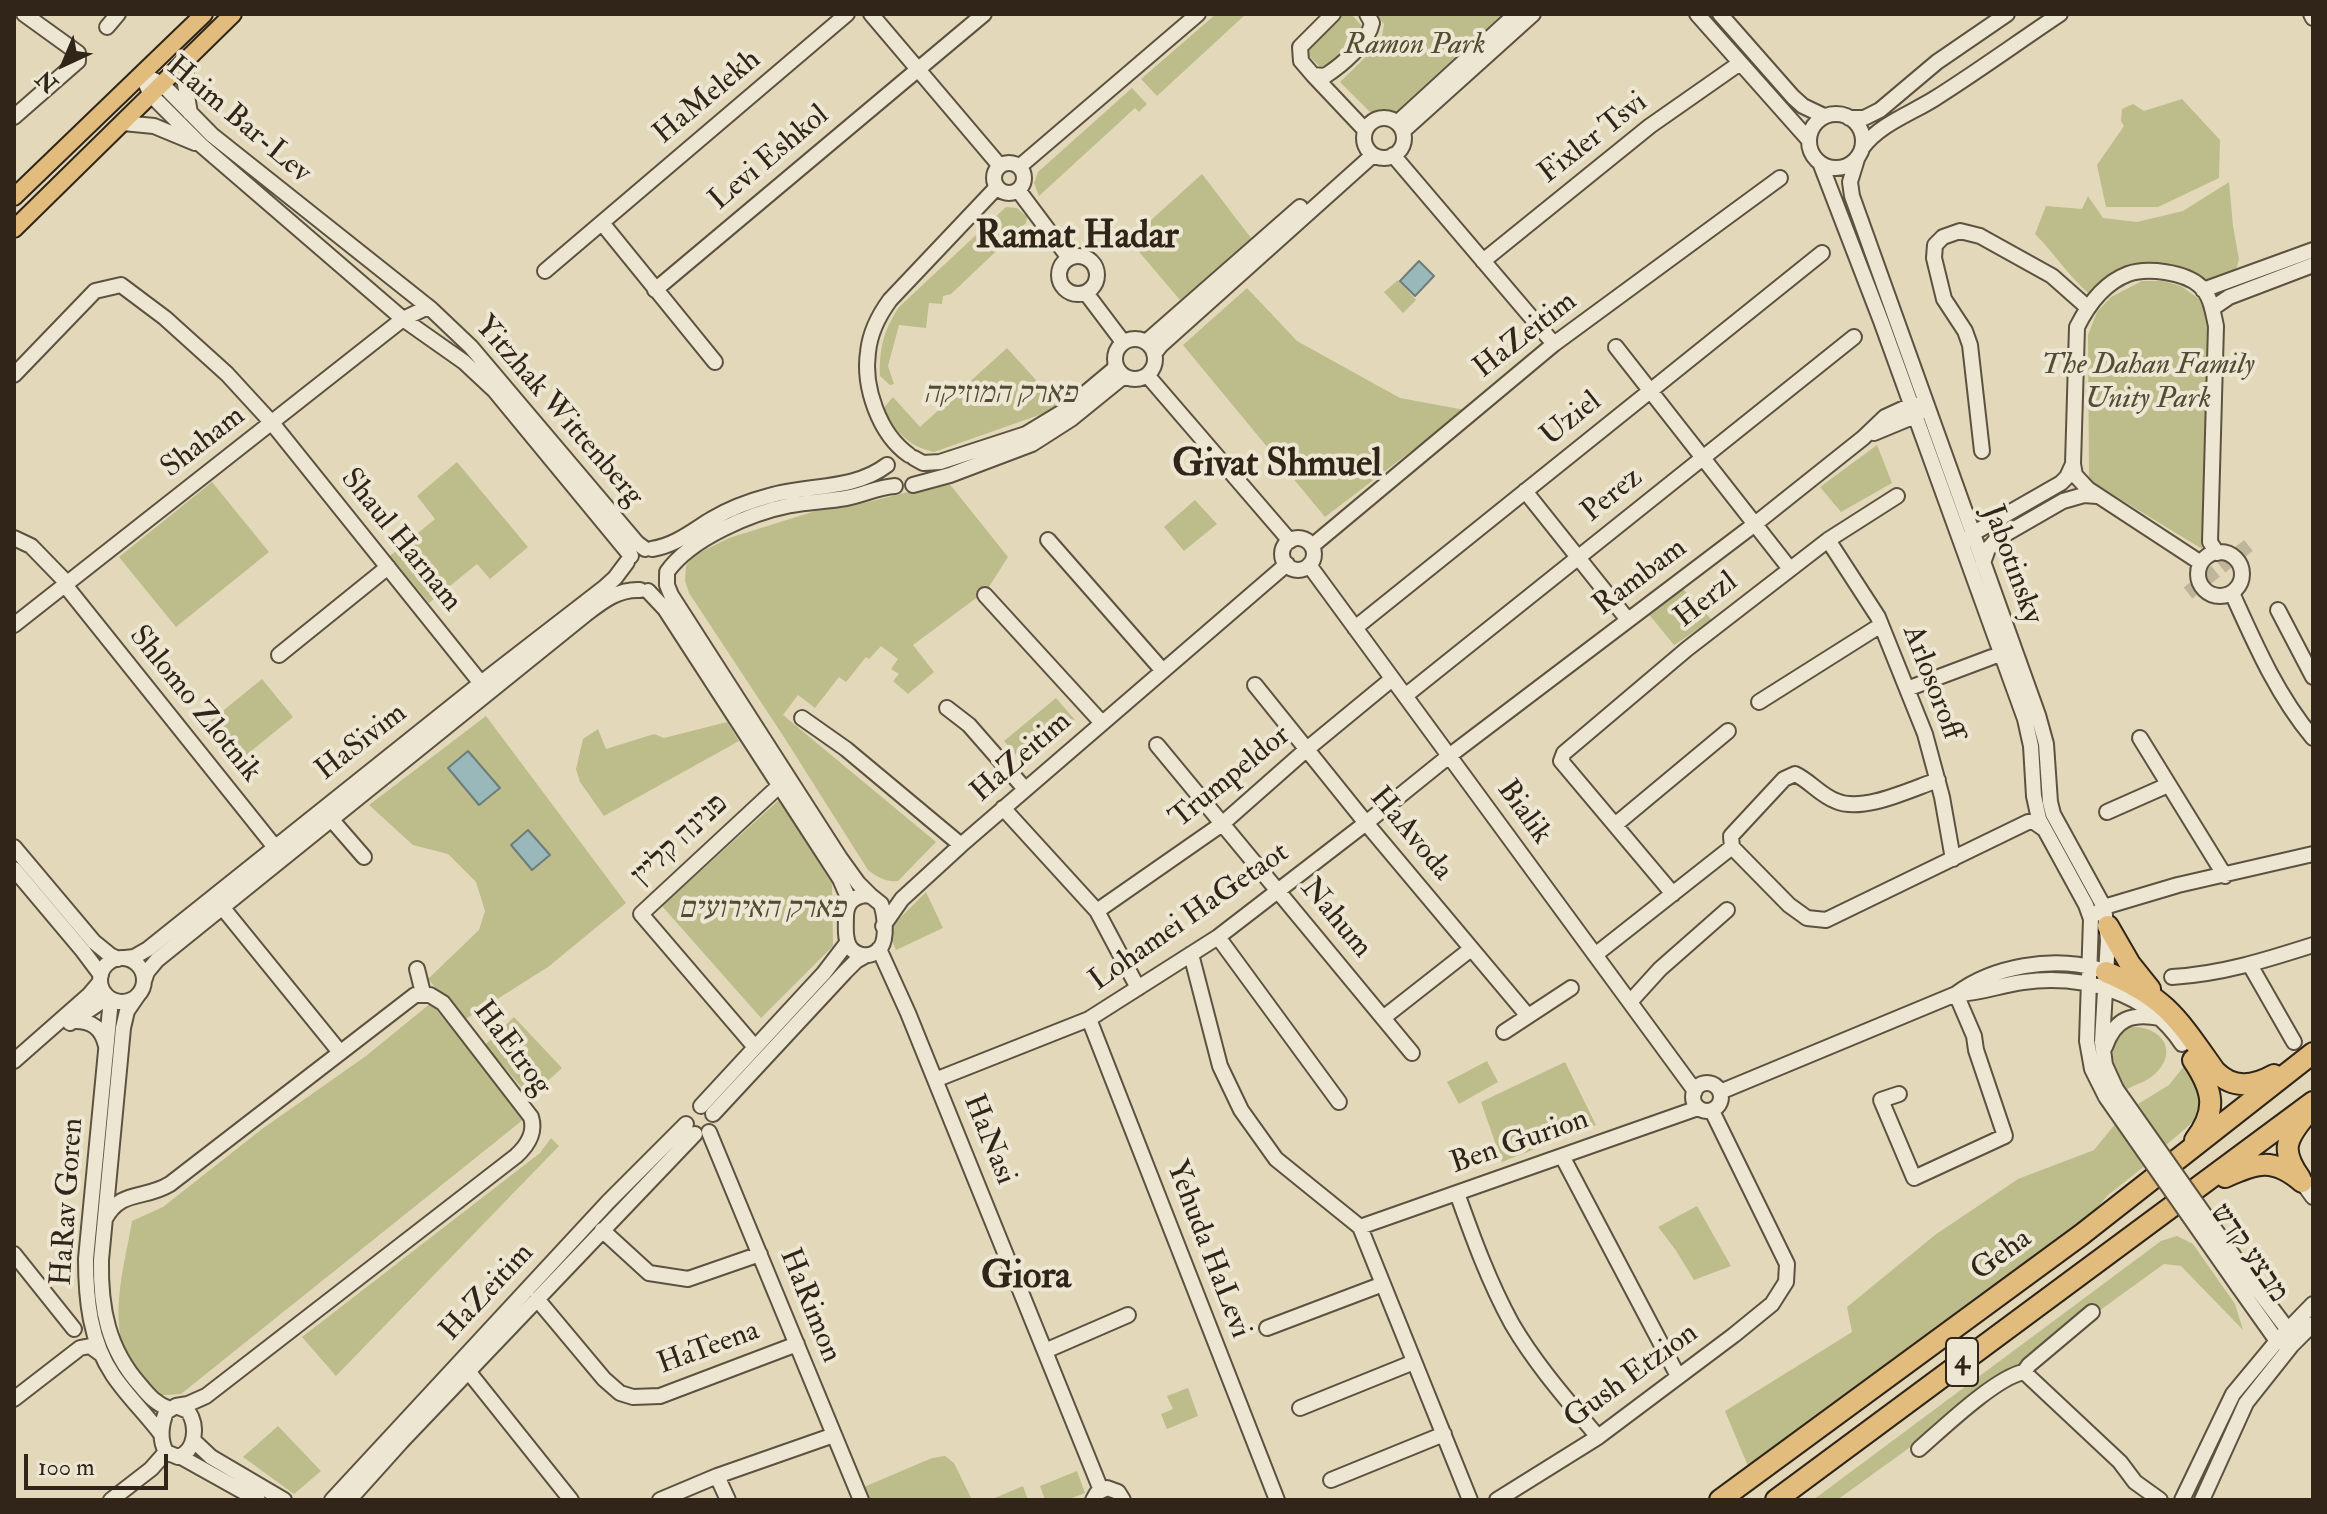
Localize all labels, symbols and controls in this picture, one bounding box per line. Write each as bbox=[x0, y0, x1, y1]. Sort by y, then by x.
north arrow bbox=[24, 24, 104, 104]
park label: Ramon Park bbox=[1344, 29, 1486, 65]
street label: HaMelekh bbox=[647, 43, 769, 153]
street label: Haim Bar-Lev bbox=[158, 50, 318, 192]
text: N bbox=[31, 64, 64, 98]
street label: Fixler Tsvi bbox=[1533, 85, 1655, 193]
street label: Levi Eshkol bbox=[703, 99, 837, 219]
district label: Ramat Hadar bbox=[975, 216, 1179, 262]
street label: HaZeitim bbox=[1467, 285, 1585, 387]
street label: Yitzhak Wittenberg bbox=[466, 310, 650, 514]
park label: The Dahan Family Unity Park bbox=[2041, 349, 2255, 420]
park label: פארק המוזיקה bbox=[923, 378, 1077, 414]
street label: Uziel bbox=[1535, 385, 1609, 455]
street label: Shaham bbox=[155, 399, 253, 487]
district label: Givat Shmuel bbox=[1172, 444, 1382, 490]
street label: Perez bbox=[1575, 461, 1651, 531]
street label: Shaul Harnam bbox=[331, 462, 469, 620]
street label: Jabotinsky bbox=[1973, 501, 2049, 629]
street label: Rambam bbox=[1587, 531, 1695, 625]
street label: Herzl bbox=[1668, 565, 1746, 637]
street label: Shlomo Zlotnik bbox=[120, 620, 268, 790]
street label: Arlosoroff bbox=[1893, 621, 1969, 745]
street label: HaSivim bbox=[309, 696, 415, 790]
street label: HaZeitim bbox=[965, 705, 1079, 811]
street label: Trumpeldor bbox=[1163, 719, 1299, 837]
street label: Bialik bbox=[1488, 774, 1558, 852]
street label: HaAvoda bbox=[1361, 781, 1459, 889]
street label: פנינה קליין bbox=[625, 787, 737, 895]
street label: Lohamei HaGetaot bbox=[1083, 836, 1297, 1000]
street label: Nahum bbox=[1291, 872, 1379, 966]
park label: פארק האירועים bbox=[678, 893, 846, 929]
street label: HaEtrog bbox=[464, 995, 558, 1103]
street label: HaNasi bbox=[954, 1090, 1022, 1190]
street label: Ben Gurion bbox=[1446, 1103, 1594, 1183]
street label: HaRav Goren bbox=[45, 1117, 93, 1287]
street label: Yehuda HaLevi bbox=[1157, 1156, 1257, 1344]
street label: מבצע קדש bbox=[2201, 1198, 2295, 1310]
street label: Geha bbox=[1965, 1222, 2039, 1290]
street label: HaZeitim bbox=[434, 1237, 542, 1349]
street label: HaRimon bbox=[770, 1244, 848, 1368]
district label: Giora bbox=[981, 1256, 1071, 1302]
street label: HaTeena bbox=[653, 1314, 765, 1384]
street label: Gush Etzion bbox=[1558, 1316, 1706, 1438]
road number: 4 bbox=[1946, 1338, 1978, 1386]
scale bar bbox=[28, 1438, 172, 1488]
text: 100 m bbox=[38, 1452, 95, 1483]

